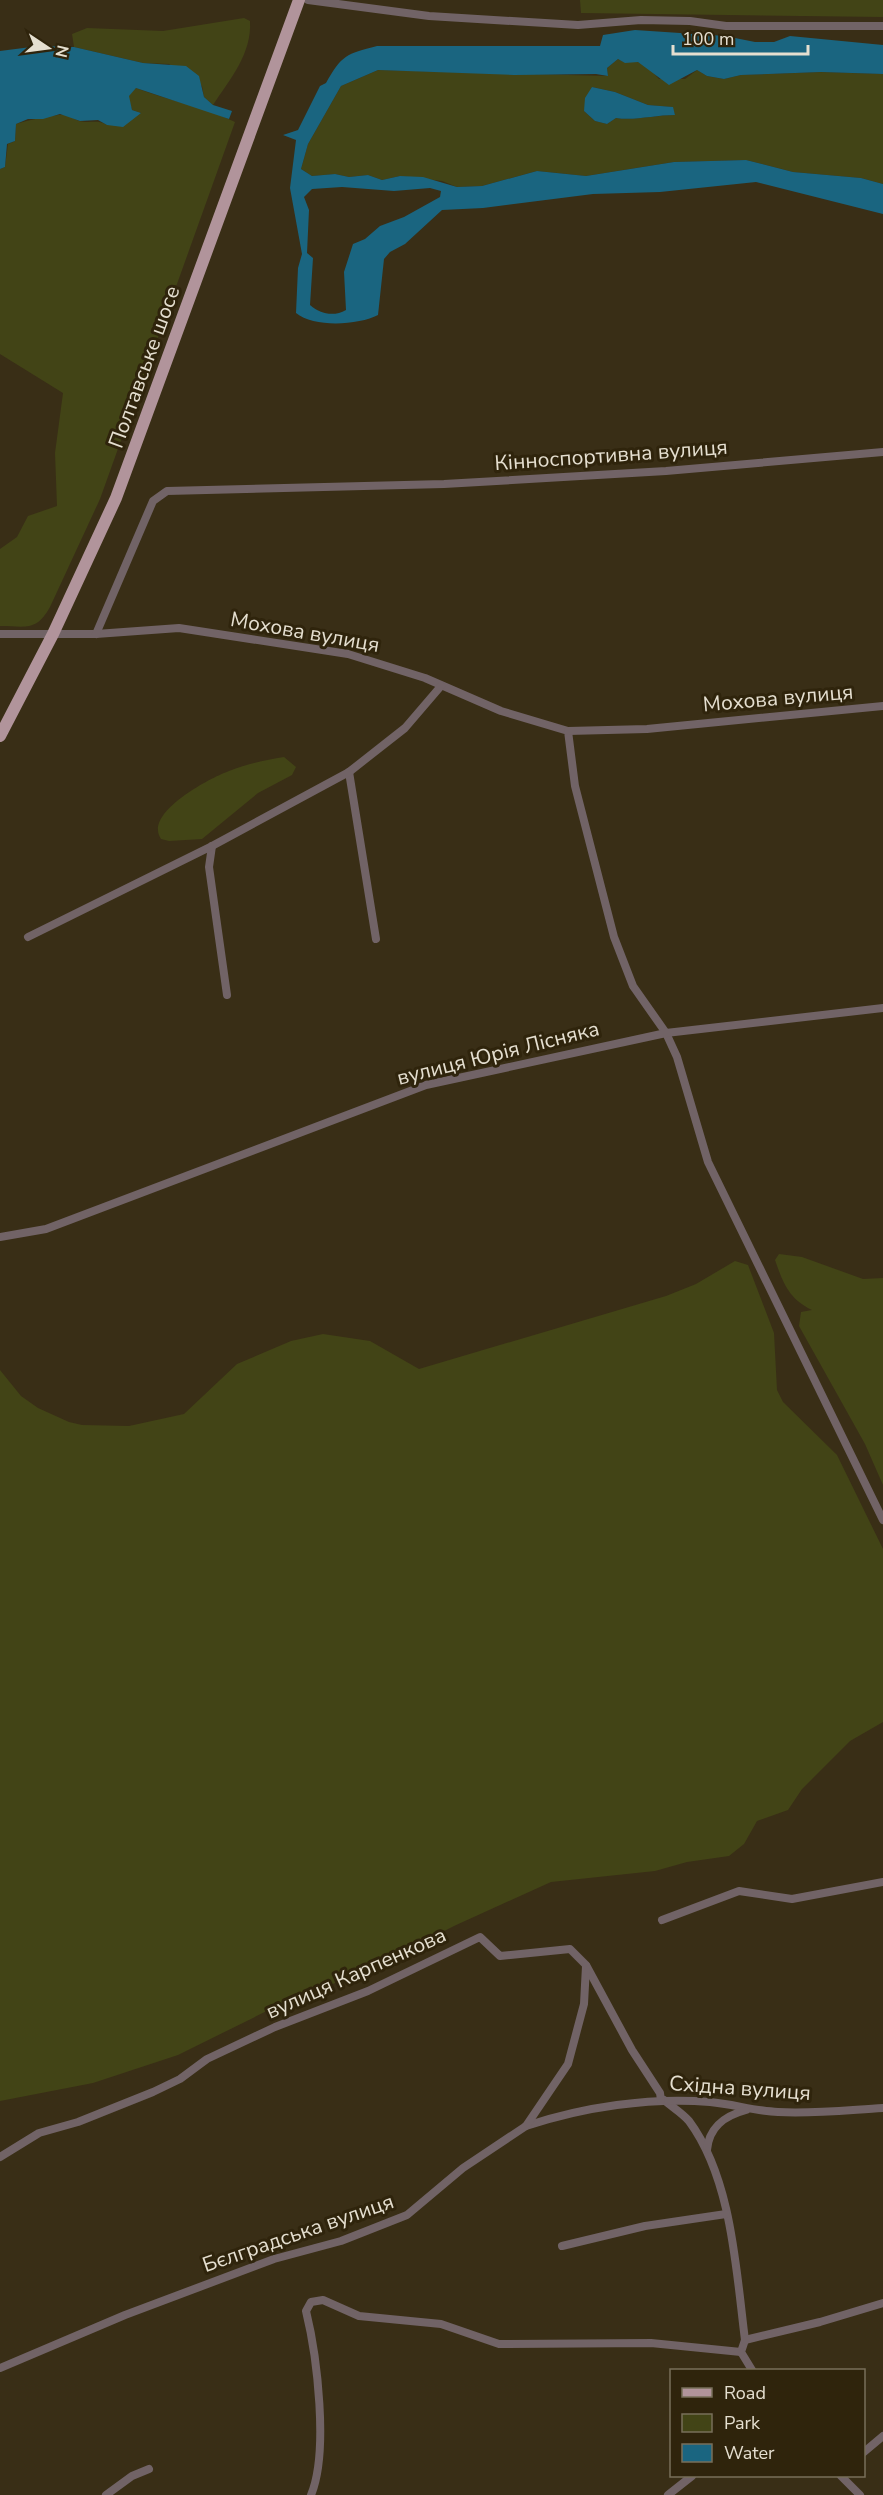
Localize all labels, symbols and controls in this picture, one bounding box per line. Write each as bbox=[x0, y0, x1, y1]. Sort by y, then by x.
north arrow bbox=[18, 18, 78, 78]
scale bar bbox=[673, 18, 808, 56]
text: 100 m bbox=[682, 27, 734, 51]
text: N bbox=[50, 43, 74, 59]
street label: Полтавське шосе bbox=[102, 282, 186, 452]
street label: Кінноспортивна вулиця bbox=[493, 433, 729, 477]
street label: Мохова вулиця bbox=[228, 605, 382, 659]
street label: Мохова вулиця bbox=[702, 677, 854, 719]
street label: вулиця Юрія Лісняка bbox=[394, 1014, 602, 1092]
street label: вулиця Карпенкова bbox=[262, 1921, 450, 2025]
street label: Східна вулиця bbox=[668, 2069, 812, 2107]
street label: Бєлградська вулиця bbox=[199, 2187, 397, 2279]
legend bbox=[670, 2369, 865, 2477]
text: Road bbox=[724, 2381, 766, 2405]
text: Park bbox=[724, 2411, 761, 2435]
text: Water bbox=[724, 2441, 775, 2465]

